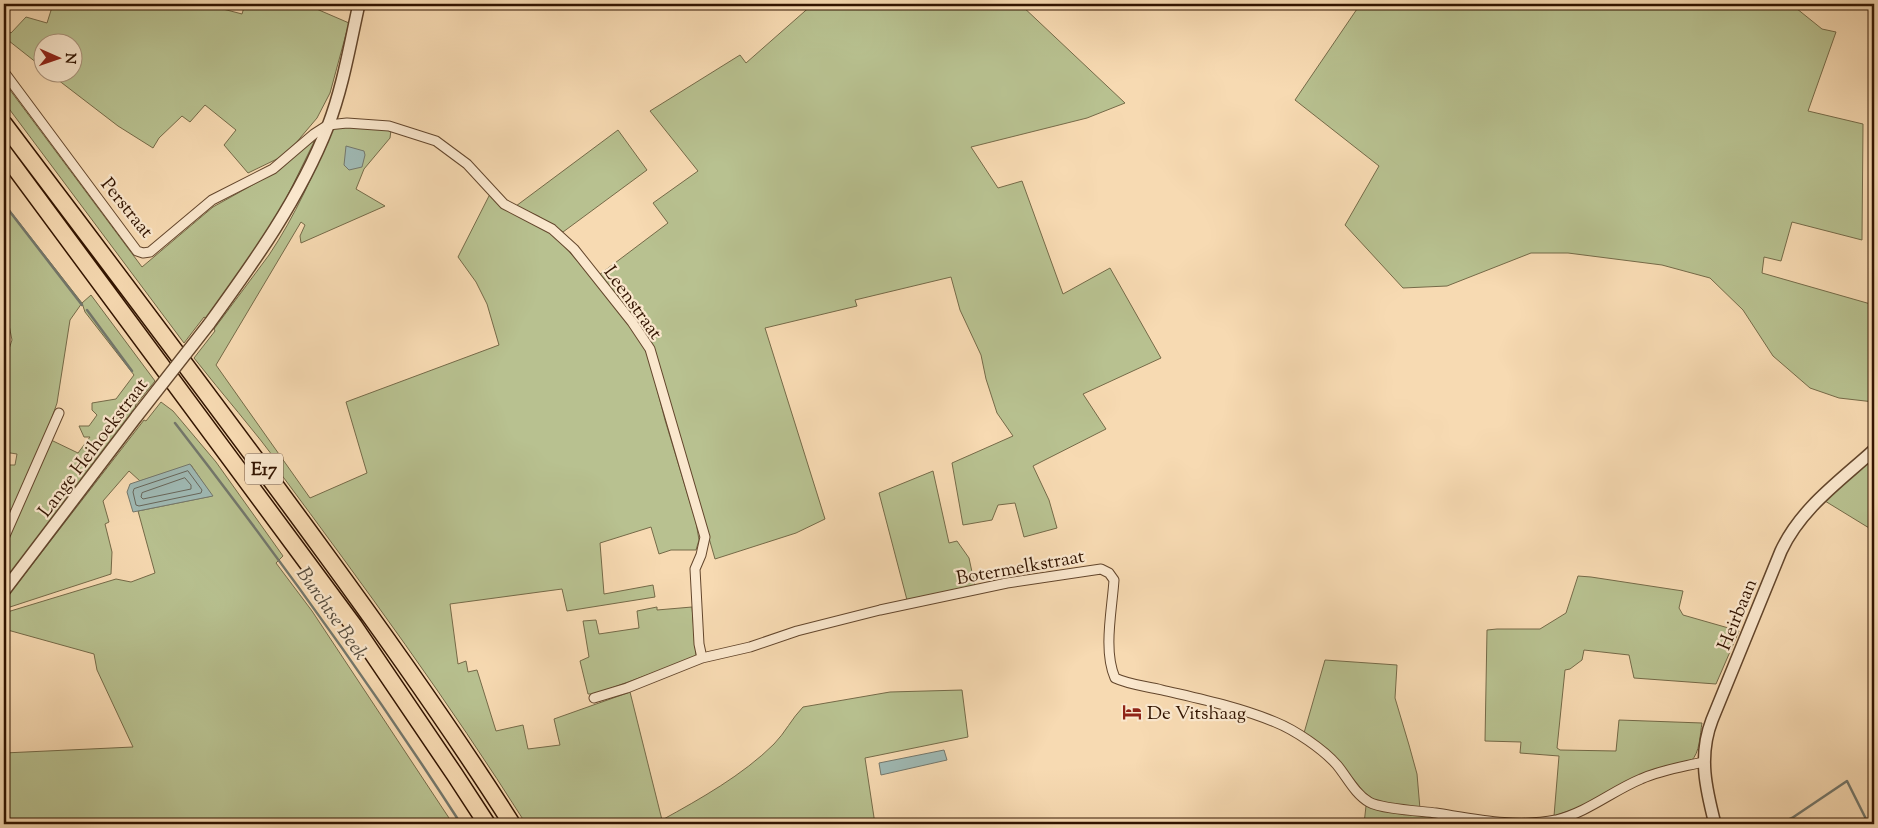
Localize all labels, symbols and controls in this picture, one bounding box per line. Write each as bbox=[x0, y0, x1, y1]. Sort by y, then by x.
north arrow bbox=[32, 32, 82, 82]
text: N bbox=[59, 52, 79, 64]
street label: Perstraat bbox=[93, 173, 159, 245]
street label: Leenstraat bbox=[596, 261, 668, 346]
street label: Lange Heihoekstraat bbox=[33, 373, 156, 524]
road number: E17 bbox=[245, 454, 283, 484]
street label: Botermelkstraat bbox=[954, 544, 1087, 593]
water label: Burchtse Beek bbox=[288, 562, 374, 667]
street label: Heirbaan bbox=[1712, 575, 1765, 655]
hotel icon: De Vitshaag bbox=[1121, 701, 1143, 723]
place label: De Vitshaag bbox=[1147, 701, 1246, 728]

